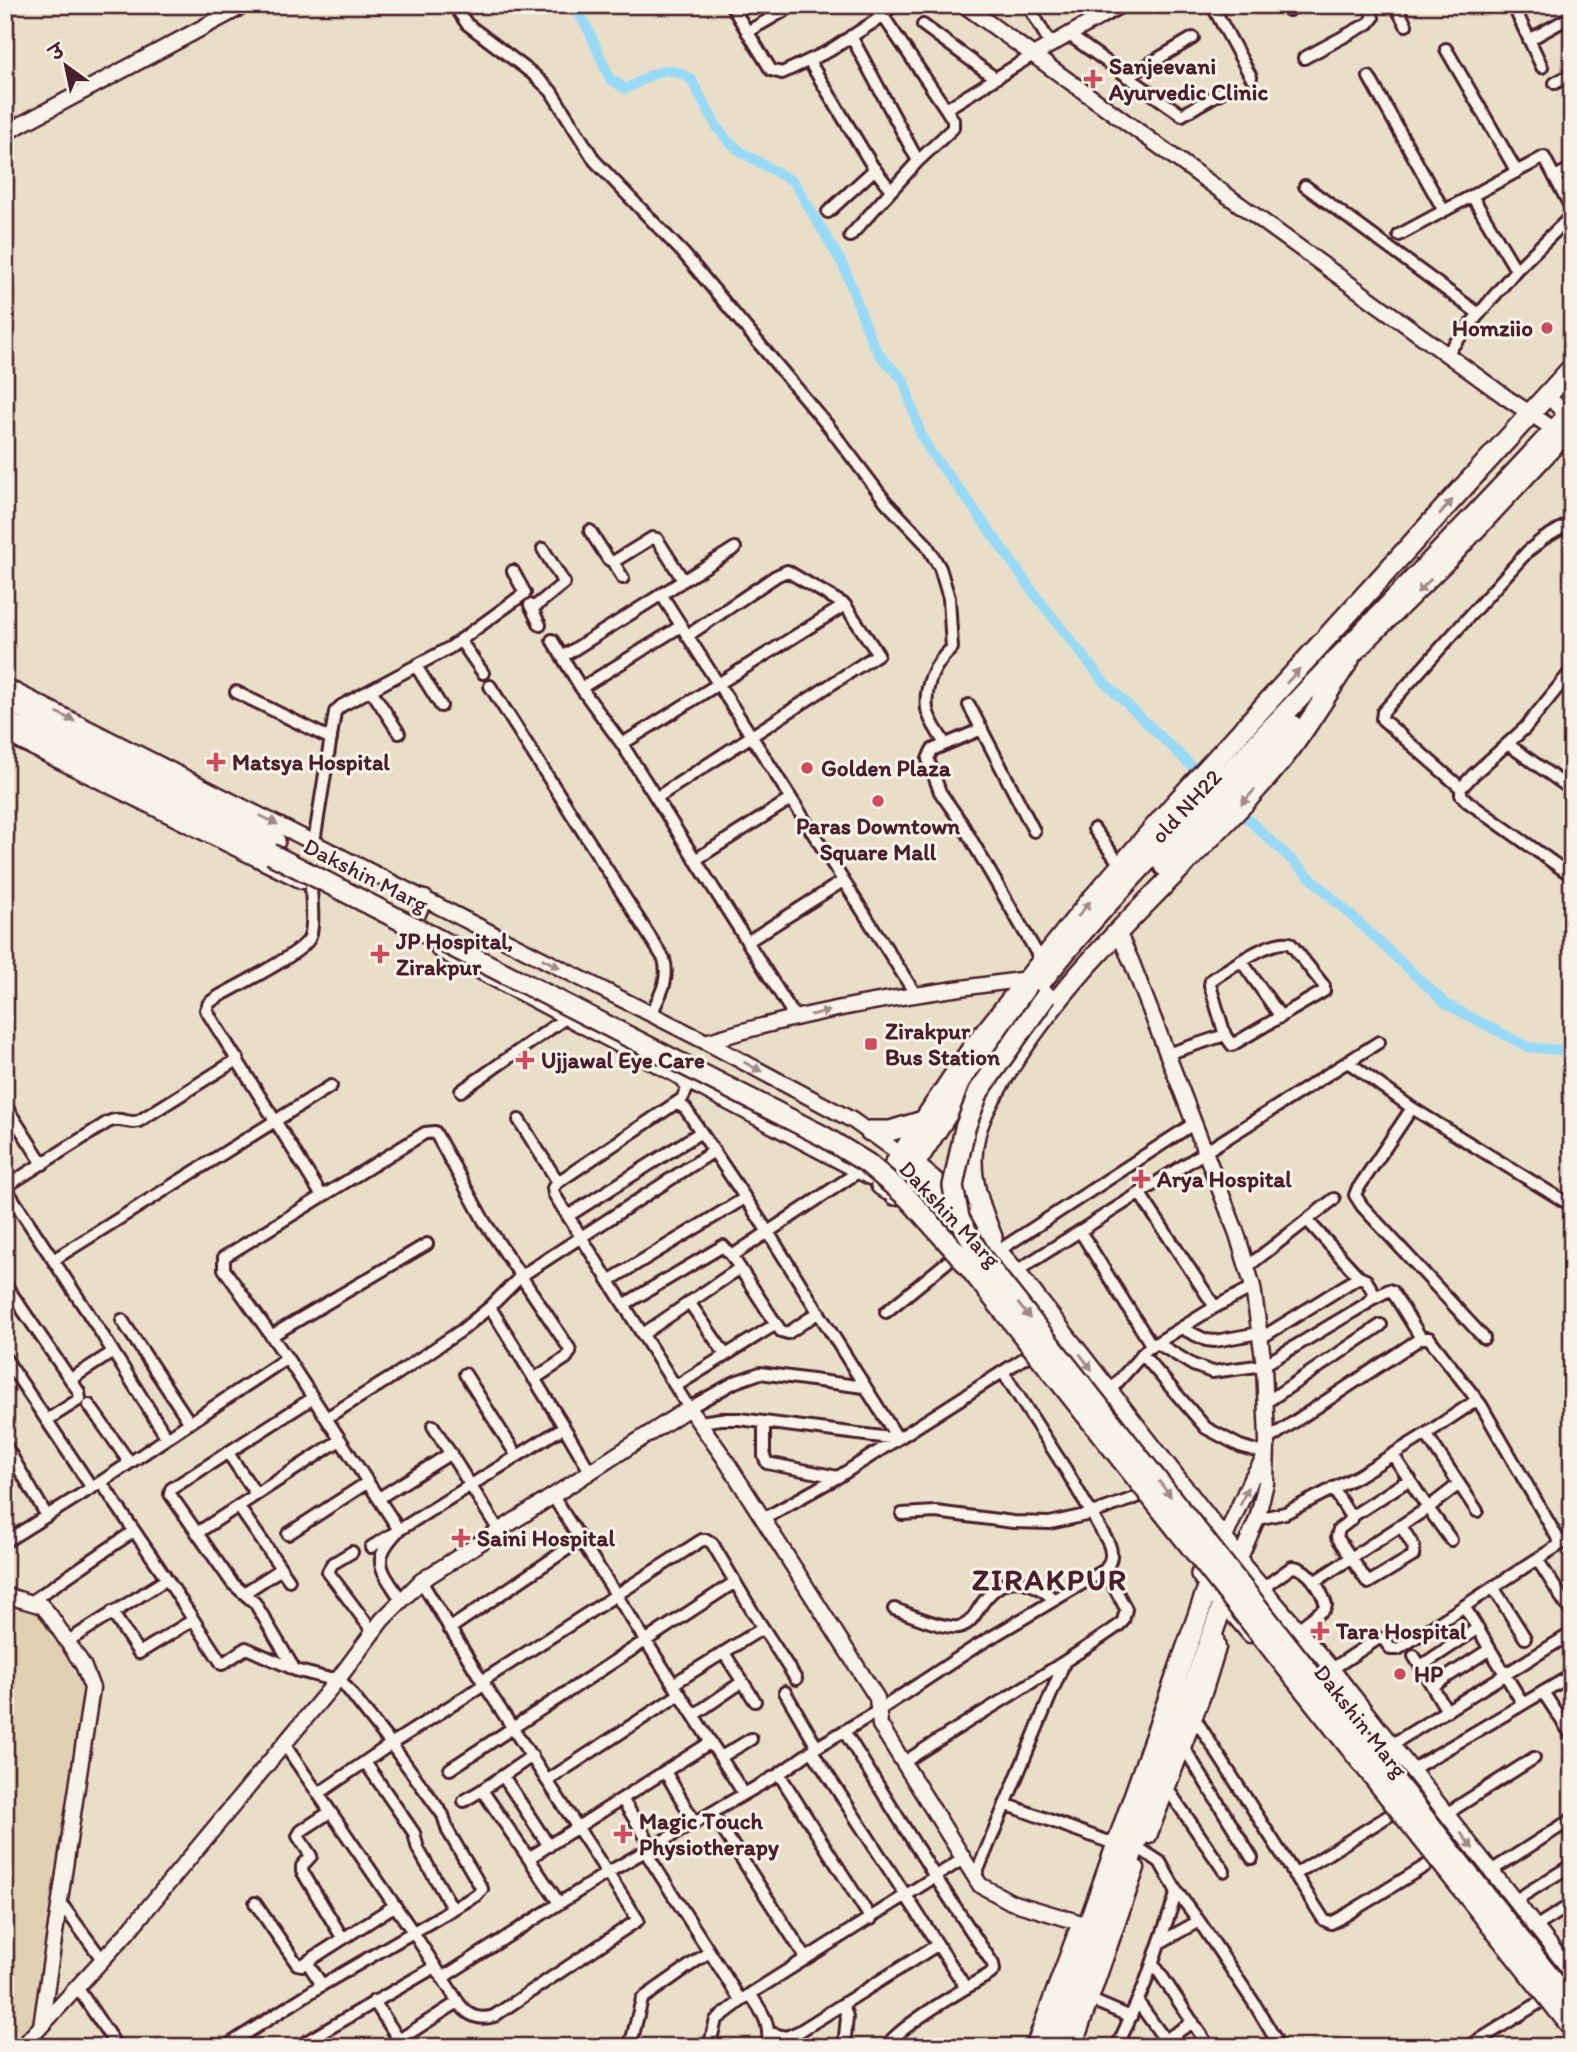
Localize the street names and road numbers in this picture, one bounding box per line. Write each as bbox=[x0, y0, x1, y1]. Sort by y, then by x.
street label: old NH22 bbox=[1145, 763, 1227, 849]
street label: Dakshin Marg bbox=[299, 832, 433, 918]
street label: Dakshin Marg bbox=[893, 1155, 1007, 1273]
street label: Dakshin Marg bbox=[1308, 1659, 1414, 1783]

